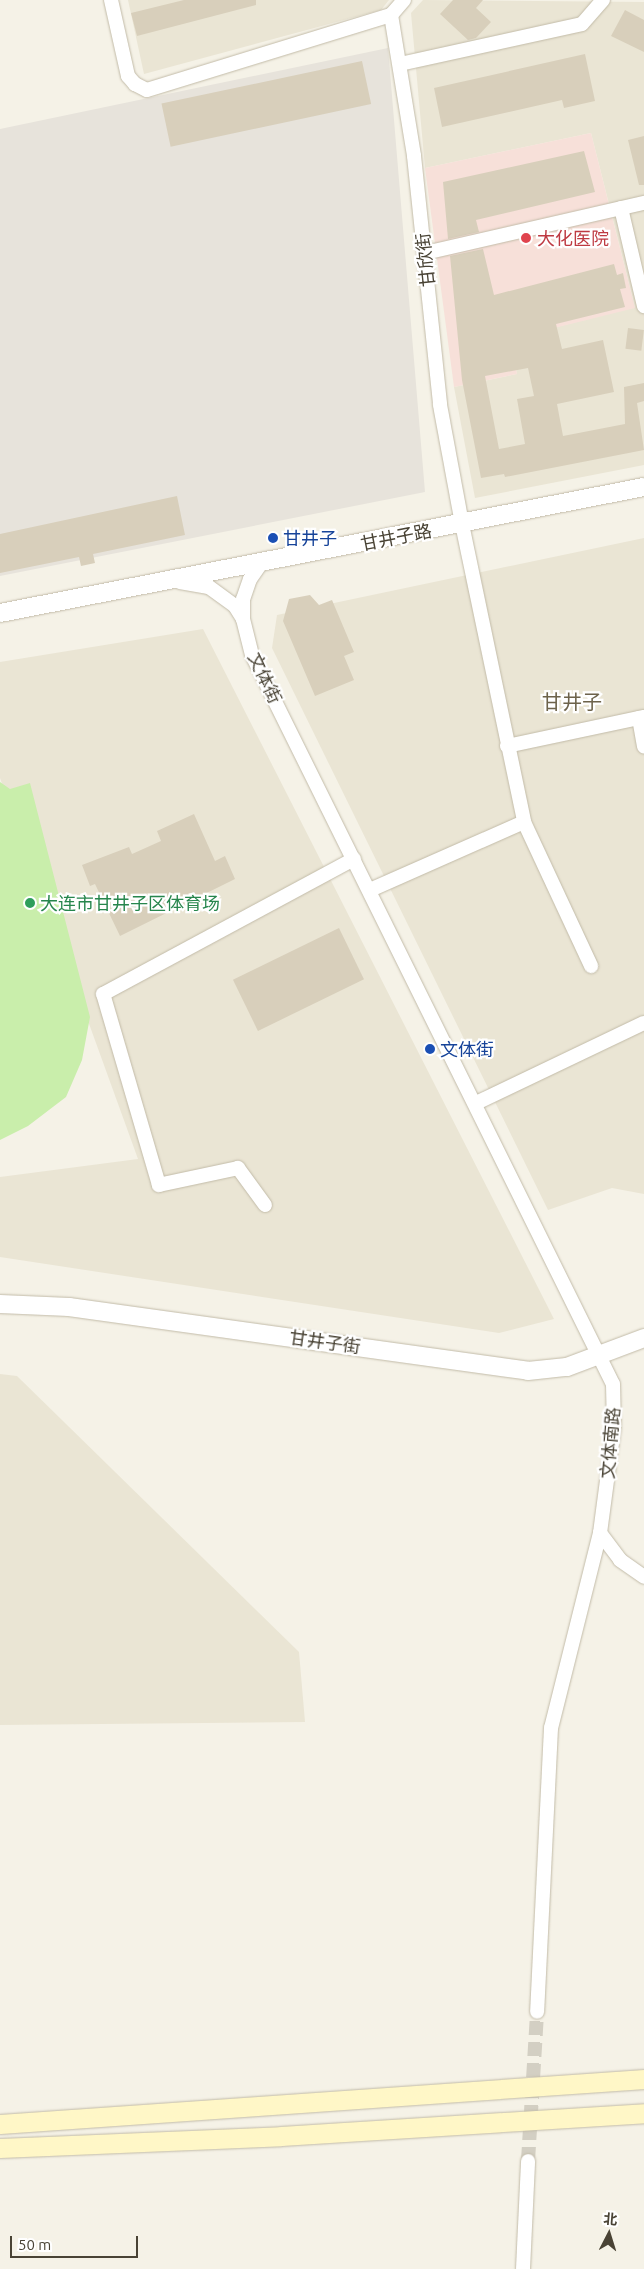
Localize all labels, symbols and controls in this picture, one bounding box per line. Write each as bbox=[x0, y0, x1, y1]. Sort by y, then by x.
place label: 大化医院 bbox=[537, 227, 609, 249]
marker: 大化医院 bbox=[519, 231, 533, 245]
street label: 甘欣街 bbox=[411, 232, 439, 288]
street label: 甘井子路 bbox=[359, 520, 433, 554]
place label: 甘井子 bbox=[283, 527, 337, 549]
marker: 甘井子 bbox=[267, 532, 279, 544]
street label: 文体街 bbox=[244, 649, 286, 707]
district label: 甘井子 bbox=[542, 689, 602, 713]
place label: 大连市甘井子区体育场 bbox=[40, 892, 220, 914]
marker: 大连市甘井子区体育场 bbox=[24, 897, 36, 909]
place label: 文体街 bbox=[440, 1038, 494, 1060]
marker: 文体街 bbox=[424, 1043, 436, 1055]
street label: 甘井子街 bbox=[288, 1326, 362, 1358]
street label: 文体南路 bbox=[596, 1406, 624, 1480]
north arrow bbox=[584, 2209, 634, 2259]
text: 北 bbox=[603, 2210, 618, 2228]
scale bar bbox=[12, 2226, 140, 2258]
text: 50 m bbox=[18, 2236, 51, 2253]

